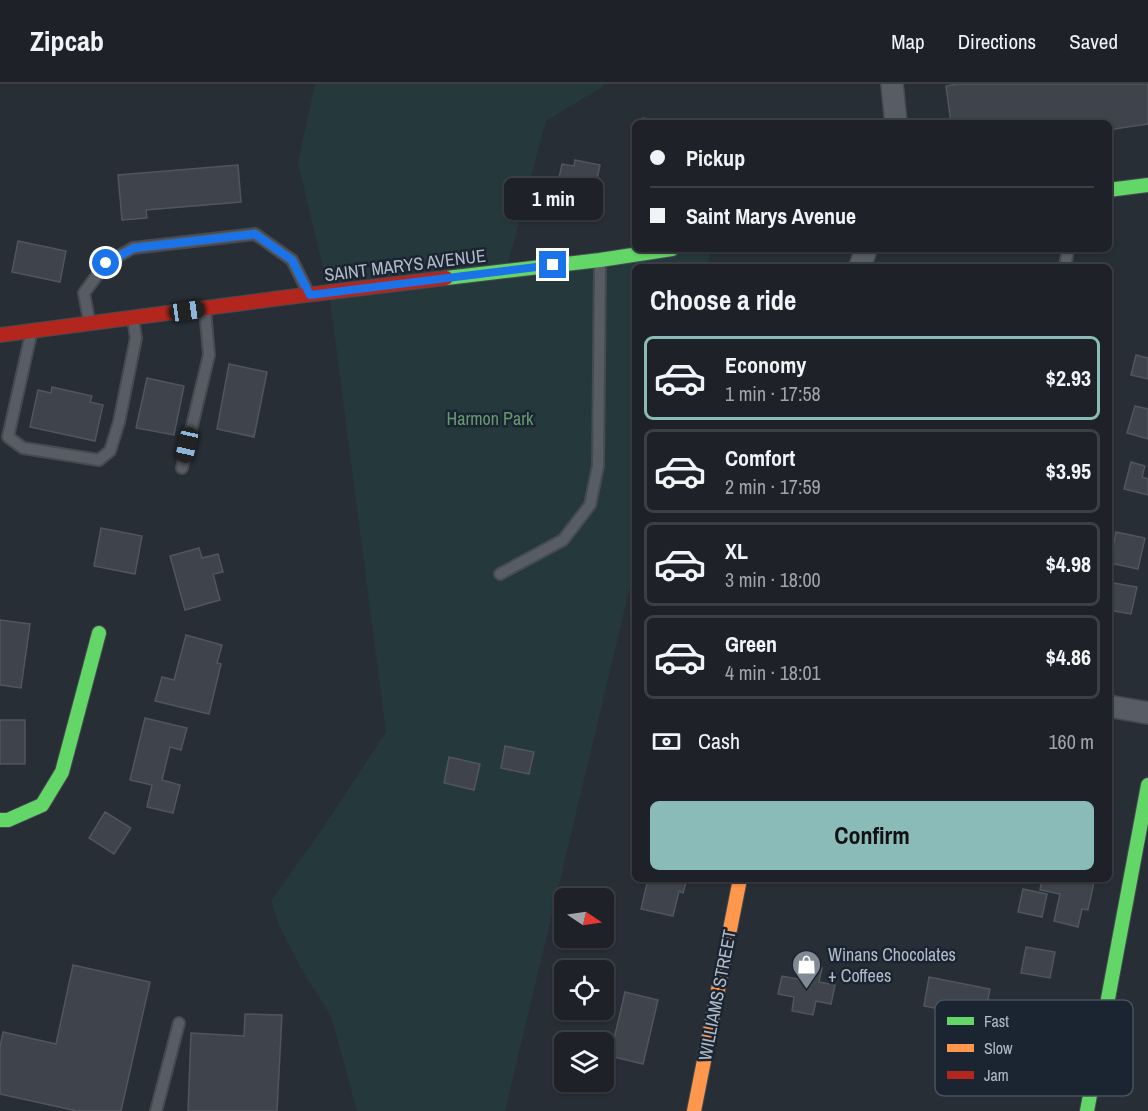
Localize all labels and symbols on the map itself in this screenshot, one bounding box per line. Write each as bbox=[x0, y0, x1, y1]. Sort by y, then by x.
callout: 1 min bbox=[504, 178, 602, 220]
street label: SAINT MARYS AVENUE bbox=[323, 243, 487, 287]
route start bbox=[92, 249, 119, 276]
route end bbox=[539, 251, 566, 278]
car bbox=[168, 300, 206, 322]
park label: Harmon Park bbox=[447, 406, 534, 431]
car bbox=[174, 425, 200, 465]
north arrow bbox=[554, 888, 614, 948]
street label: WILLIAMS STREET bbox=[692, 927, 742, 1063]
place label: Winans Chocolates + Coffees bbox=[828, 942, 956, 988]
shop icon: Winans Chocolates + Coffees bbox=[791, 948, 823, 990]
legend bbox=[935, 1000, 1133, 1096]
text: Fast bbox=[984, 1010, 1009, 1032]
text: Slow bbox=[984, 1037, 1013, 1059]
text: Jam bbox=[984, 1064, 1009, 1086]

